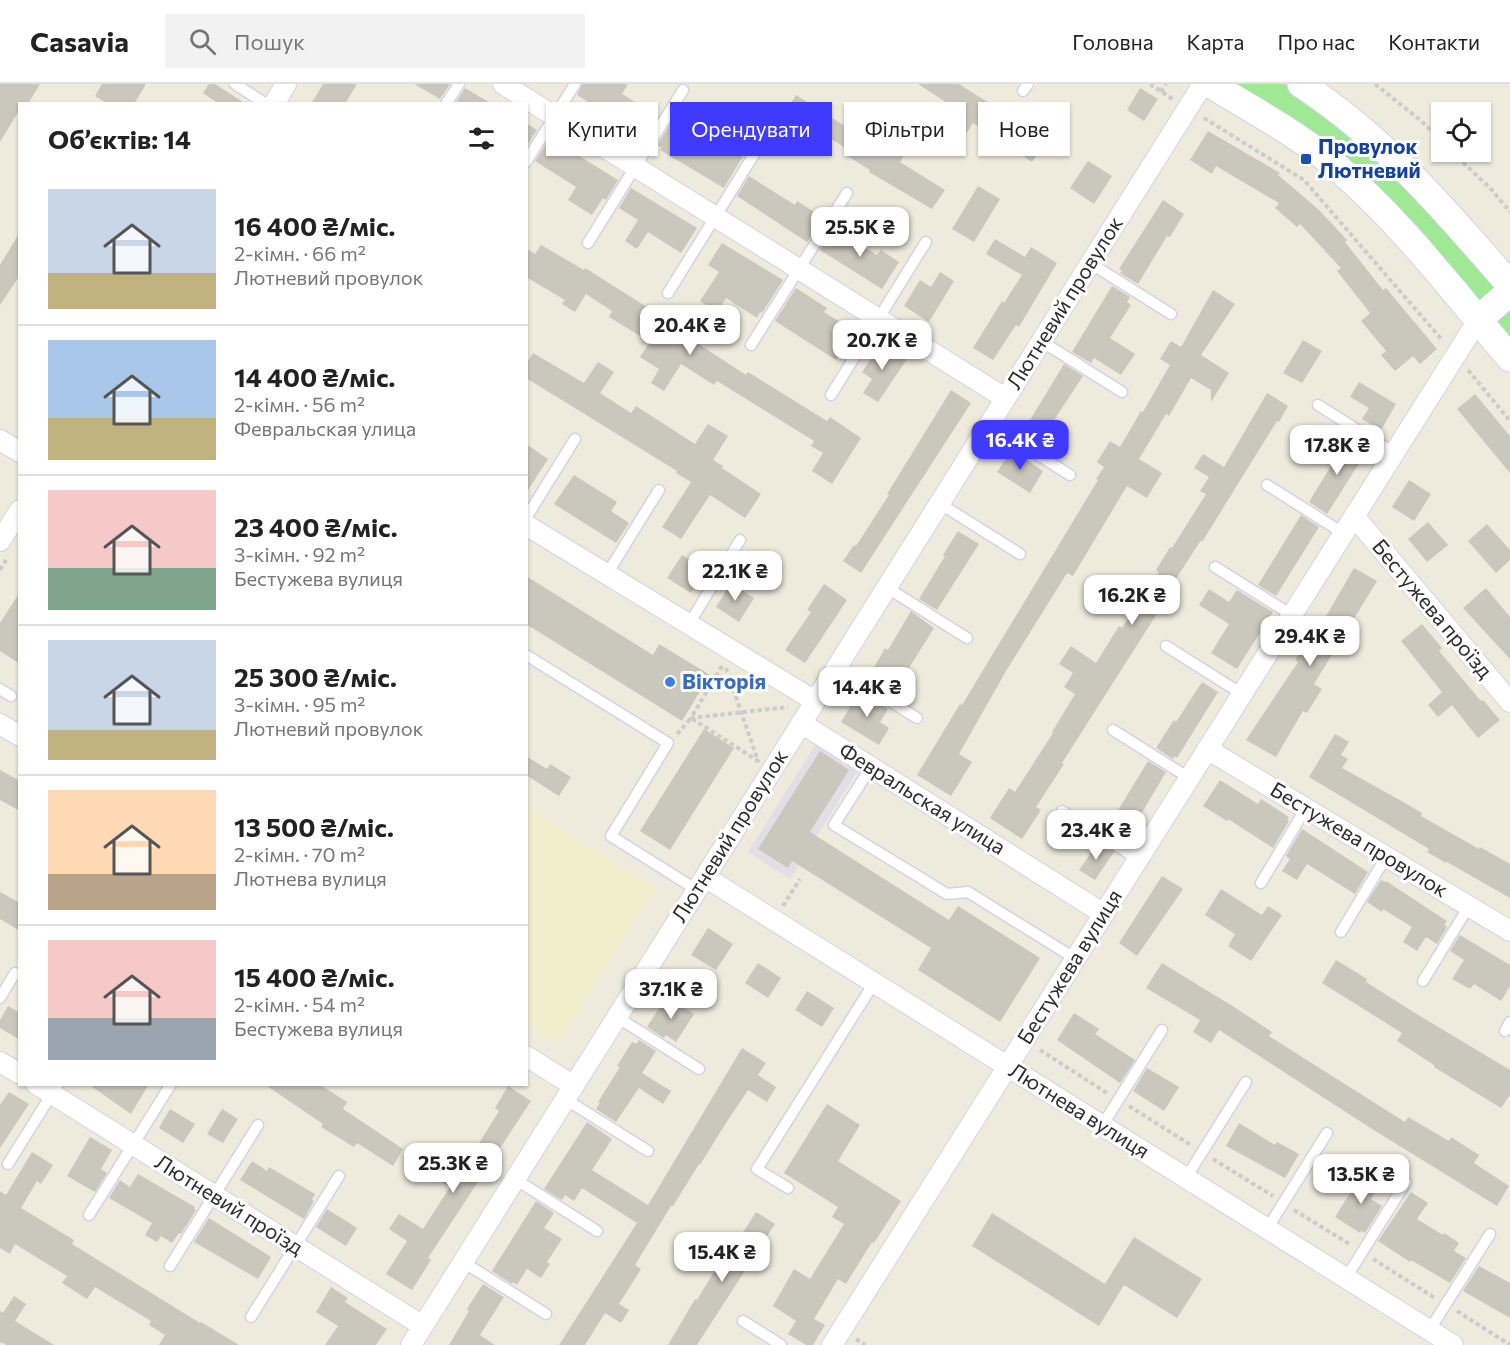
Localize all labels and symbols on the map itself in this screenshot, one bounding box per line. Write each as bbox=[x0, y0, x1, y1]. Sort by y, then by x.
place label: Провулок Лютневий bbox=[1318, 133, 1421, 182]
marker: Провулок Лютневий bbox=[1299, 152, 1313, 166]
pin: 25.5K ₴ bbox=[805, 207, 915, 258]
street label: Лютневий провулок bbox=[1000, 211, 1127, 393]
pin: 20.4K ₴ bbox=[635, 305, 745, 356]
pin: 20.7K ₴ bbox=[827, 320, 937, 371]
pin: 16.4K ₴ bbox=[965, 420, 1075, 471]
pin: 17.8K ₴ bbox=[1282, 425, 1392, 476]
street label: Бестужева проїзд bbox=[1368, 534, 1498, 682]
pin: 22.1K ₴ bbox=[680, 551, 790, 602]
pin: 16.2K ₴ bbox=[1077, 575, 1187, 626]
pin: 29.4K ₴ bbox=[1255, 616, 1365, 667]
pin: 14.4K ₴ bbox=[812, 667, 922, 718]
place label: Вікторія bbox=[682, 668, 766, 693]
marker: Вікторія bbox=[663, 675, 677, 689]
street label: Февральская улица bbox=[835, 736, 1011, 859]
street label: Лютневий провулок bbox=[665, 744, 792, 926]
street label: Бестужева провулок bbox=[1266, 776, 1453, 902]
pin: 23.4K ₴ bbox=[1041, 810, 1151, 861]
street label: Бестужева вулиця bbox=[1011, 884, 1126, 1048]
pin: 37.1K ₴ bbox=[616, 969, 726, 1020]
street label: Лютнева вулиця bbox=[1005, 1057, 1154, 1163]
pin: 25.3K ₴ bbox=[398, 1143, 508, 1194]
street label: Лютневий проїзд bbox=[151, 1148, 308, 1259]
pin: 13.5K ₴ bbox=[1306, 1154, 1416, 1205]
pin: 15.4K ₴ bbox=[667, 1232, 777, 1283]

